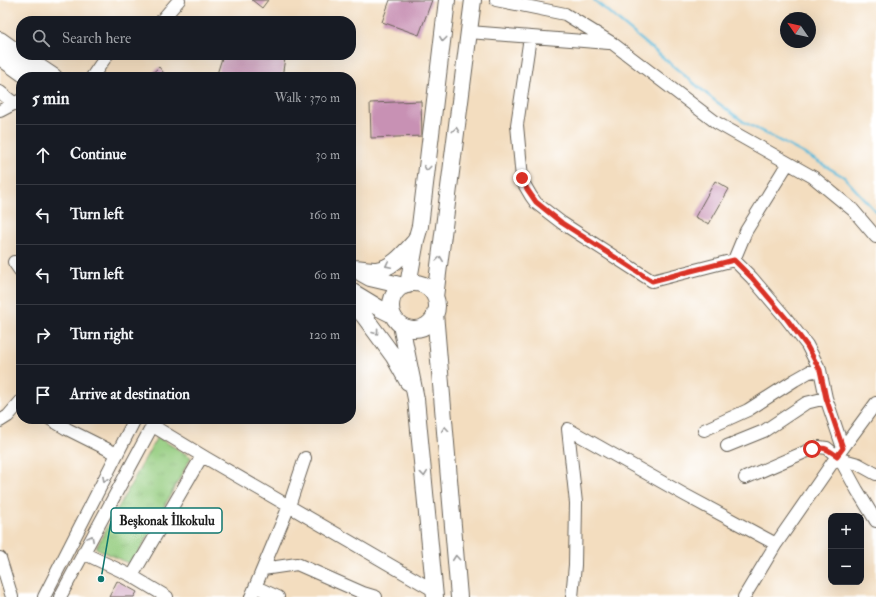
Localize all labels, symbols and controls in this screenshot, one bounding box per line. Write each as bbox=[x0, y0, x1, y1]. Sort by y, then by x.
north arrow bbox=[780, 12, 816, 48]
search box bbox=[16, 16, 356, 60]
icon: search bbox=[30, 27, 52, 49]
text: Search here bbox=[62, 29, 131, 48]
one-way arrow bbox=[438, 36, 447, 42]
text: 5 min bbox=[32, 88, 70, 109]
text: Walk · 370 m bbox=[275, 90, 340, 106]
one-way arrow bbox=[451, 127, 460, 133]
icon: ahead bbox=[32, 144, 54, 166]
text: Continue bbox=[70, 145, 126, 164]
text: 30 m bbox=[316, 147, 340, 163]
one-way arrow bbox=[423, 165, 432, 171]
route end bbox=[513, 169, 531, 187]
icon: left bbox=[32, 204, 54, 226]
text: Turn left bbox=[70, 205, 124, 224]
text: 160 m bbox=[309, 207, 340, 223]
one-way arrow bbox=[435, 256, 444, 262]
one-way arrow bbox=[385, 260, 392, 268]
icon: left bbox=[32, 264, 54, 286]
text: Turn left bbox=[70, 265, 124, 284]
text: 60 m bbox=[314, 267, 340, 283]
icon: right bbox=[32, 324, 54, 346]
text: Turn right bbox=[70, 325, 133, 344]
text: 120 m bbox=[309, 327, 340, 343]
one-way arrow bbox=[371, 328, 379, 335]
icon: arrive bbox=[32, 384, 54, 406]
text: Arrive at destination bbox=[70, 385, 190, 404]
one-way arrow bbox=[441, 426, 450, 432]
route start bbox=[803, 440, 821, 458]
one-way arrow bbox=[419, 471, 428, 477]
one-way arrow bbox=[102, 475, 109, 482]
callout: Beşkonak İlkokulu bbox=[111, 508, 222, 533]
text: Beşkonak İlkokulu bbox=[119, 512, 215, 529]
map controls bbox=[828, 513, 864, 585]
button: + bbox=[828, 513, 864, 549]
one-way arrow bbox=[86, 535, 94, 542]
button: − bbox=[828, 549, 864, 585]
one-way arrow bbox=[452, 555, 461, 561]

